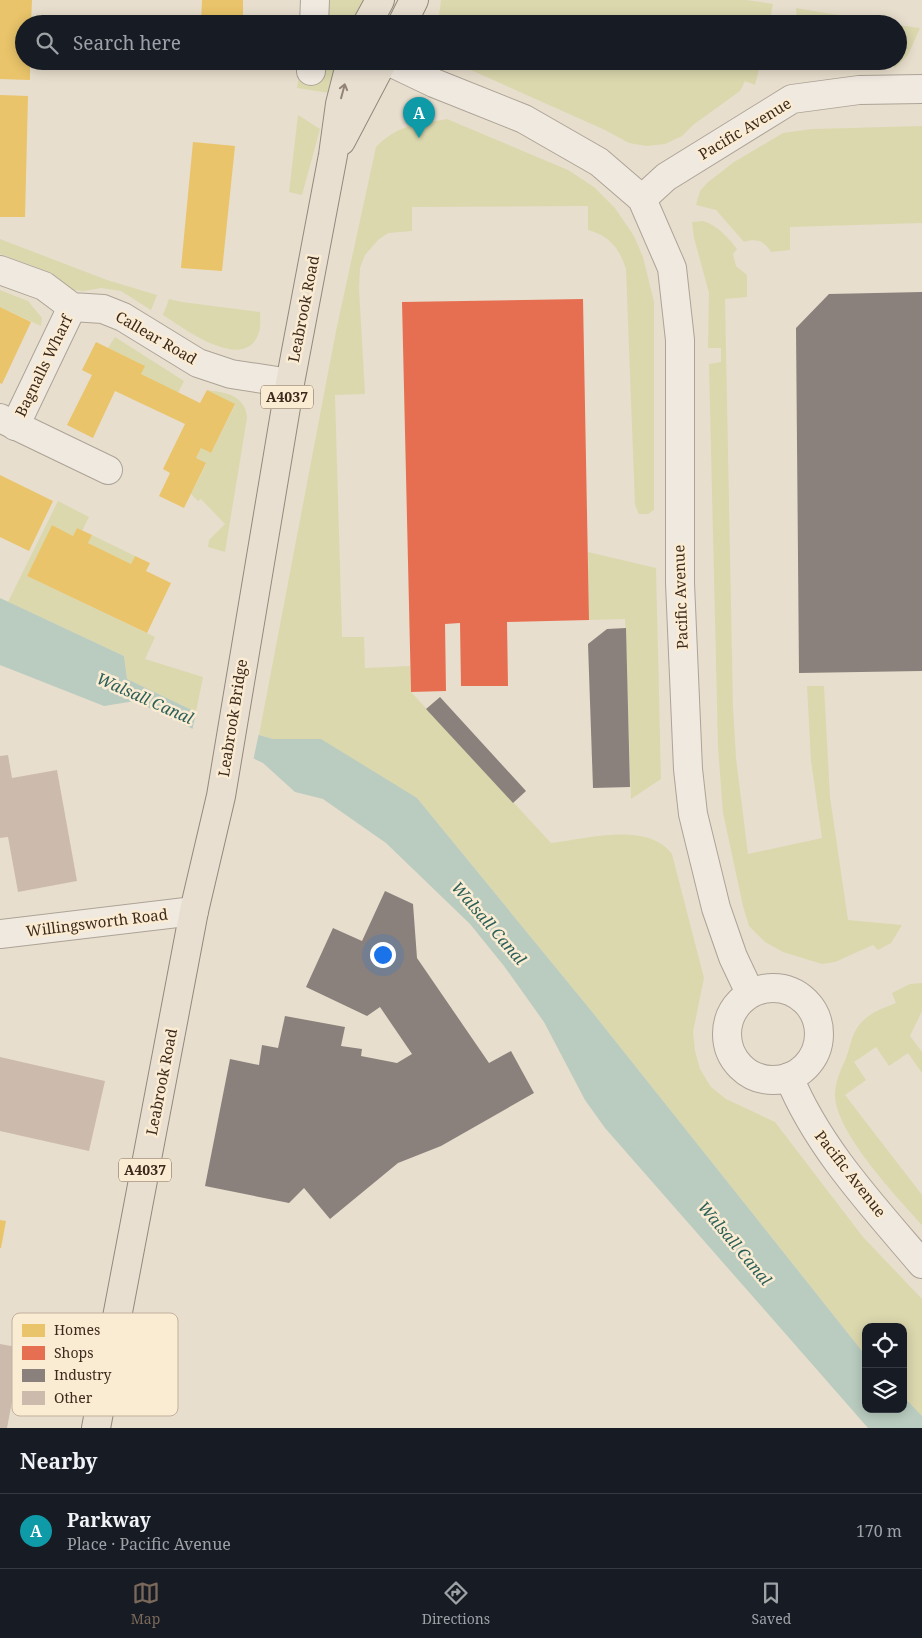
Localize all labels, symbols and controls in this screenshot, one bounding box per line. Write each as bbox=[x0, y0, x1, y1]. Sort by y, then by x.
search box bbox=[15, 15, 907, 70]
icon: search bbox=[33, 29, 61, 57]
text: Search here bbox=[73, 30, 181, 56]
one-way arrow bbox=[339, 83, 349, 99]
street label: Pacific Avenue bbox=[695, 93, 794, 164]
pin: A bbox=[403, 97, 435, 138]
street label: Leabrook Road bbox=[283, 254, 323, 364]
street label: Callear Road bbox=[112, 306, 201, 368]
street label: Bagnalls Wharf bbox=[10, 310, 77, 420]
road number: A4037 bbox=[261, 386, 313, 408]
street label: Pacific Avenue bbox=[668, 544, 692, 650]
street label: Leabrook Bridge bbox=[213, 657, 251, 778]
water label: Walsall Canal bbox=[93, 667, 197, 729]
water label: Walsall Canal bbox=[447, 877, 531, 969]
street label: Willingsworth Road bbox=[25, 903, 169, 941]
your location bbox=[370, 942, 396, 968]
street label: Leabrook Road bbox=[141, 1027, 181, 1137]
street label: Pacific Avenue bbox=[811, 1126, 891, 1221]
road number: A4037 bbox=[119, 1158, 171, 1182]
water label: Walsall Canal bbox=[693, 1196, 777, 1290]
legend bbox=[12, 1313, 178, 1416]
text: Homes bbox=[54, 1320, 100, 1339]
map controls bbox=[862, 1323, 907, 1413]
button: locate bbox=[862, 1323, 907, 1368]
text: Shops bbox=[54, 1343, 94, 1362]
text: Industry bbox=[54, 1365, 111, 1384]
button: layers bbox=[862, 1368, 907, 1413]
text: Other bbox=[54, 1388, 93, 1407]
text: Nearby bbox=[20, 1447, 98, 1475]
text: Parkway bbox=[67, 1507, 151, 1533]
text: A bbox=[30, 1520, 42, 1542]
text: 170 m bbox=[856, 1520, 902, 1542]
text: Place · Pacific Avenue bbox=[67, 1533, 231, 1555]
tab: Map bbox=[131, 1579, 160, 1628]
tab: Directions bbox=[422, 1579, 490, 1628]
tab: Saved bbox=[752, 1579, 791, 1628]

